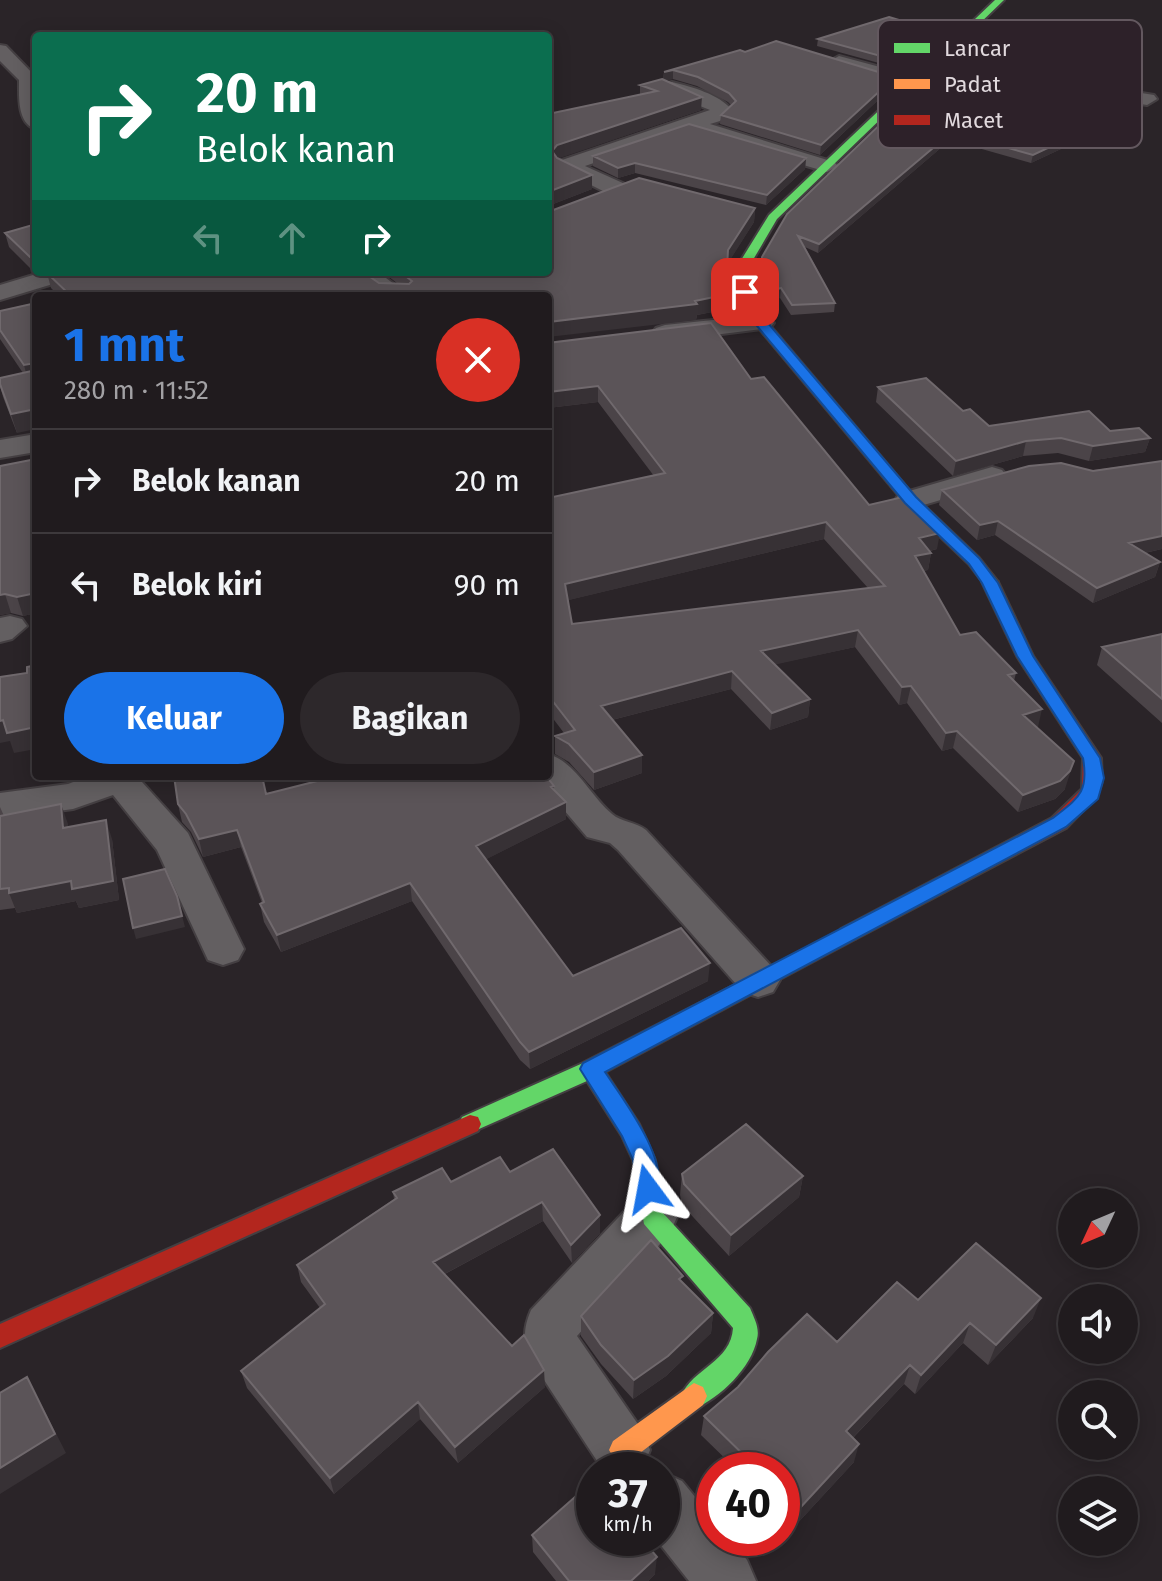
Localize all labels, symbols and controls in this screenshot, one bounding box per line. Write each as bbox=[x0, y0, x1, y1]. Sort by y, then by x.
legend bbox=[878, 20, 1142, 148]
text: Lancar bbox=[944, 35, 1011, 62]
text: 20 m bbox=[196, 60, 318, 127]
icon: right bbox=[64, 64, 168, 168]
text: Padat bbox=[944, 71, 1001, 98]
text: Macet bbox=[944, 107, 1003, 134]
text: Belok kanan bbox=[196, 128, 396, 172]
icon: left bbox=[186, 216, 230, 260]
icon: ahead bbox=[270, 216, 314, 260]
icon: right bbox=[354, 216, 398, 260]
pin bbox=[711, 258, 779, 326]
icon: arrive bbox=[723, 270, 767, 314]
text: 1 mnt bbox=[64, 316, 184, 374]
button: close bbox=[436, 318, 520, 402]
text: 280 m · 11:52 bbox=[64, 375, 209, 406]
icon: right bbox=[64, 459, 108, 503]
text: Belok kanan bbox=[132, 463, 301, 499]
text: 20 m bbox=[455, 463, 520, 499]
icon: left bbox=[64, 563, 108, 607]
text: Belok kiri bbox=[132, 567, 263, 603]
text: 90 m bbox=[454, 567, 520, 603]
button: Keluar bbox=[64, 672, 284, 764]
button: Bagikan bbox=[300, 672, 520, 764]
position arrow bbox=[606, 1147, 690, 1231]
north arrow bbox=[1058, 1188, 1138, 1268]
map controls bbox=[1058, 1188, 1138, 1556]
button: sound bbox=[1058, 1284, 1138, 1364]
button: search bbox=[1058, 1380, 1138, 1460]
speed limit sign: 40 bbox=[696, 1452, 800, 1556]
text: 37 bbox=[608, 1470, 648, 1518]
button: layers bbox=[1058, 1476, 1138, 1556]
text: km/h bbox=[603, 1512, 653, 1536]

